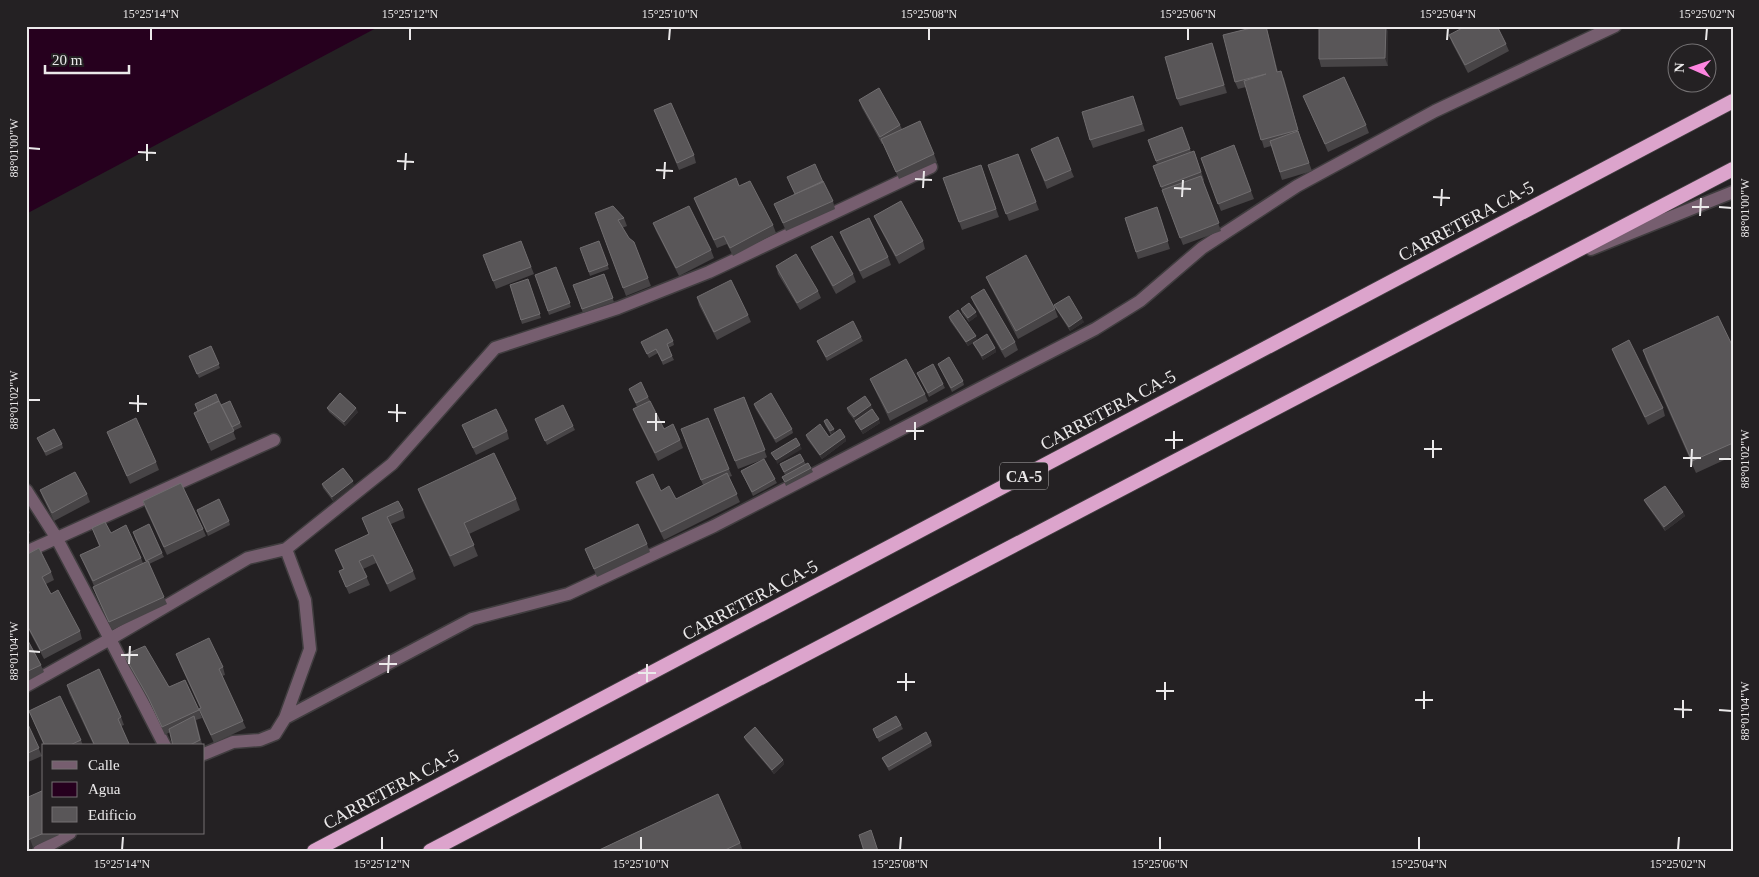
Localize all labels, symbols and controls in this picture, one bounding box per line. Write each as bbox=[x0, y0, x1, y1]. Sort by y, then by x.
text: 15°25'14"N bbox=[123, 7, 180, 21]
text: 15°25'12"N bbox=[382, 7, 439, 21]
text: 15°25'10"N bbox=[642, 7, 699, 21]
text: 15°25'08"N bbox=[901, 7, 958, 21]
text: 15°25'06"N bbox=[1160, 7, 1217, 21]
text: 15°25'04"N bbox=[1420, 7, 1477, 21]
text: 15°25'02"N bbox=[1679, 7, 1736, 21]
scale bar bbox=[45, 42, 129, 74]
north arrow bbox=[1666, 42, 1716, 92]
text: 20 m bbox=[52, 52, 83, 68]
text: N bbox=[1672, 62, 1687, 73]
text: 88°01'00"W bbox=[7, 118, 21, 178]
street label: CARRETERA CA-5 bbox=[1395, 177, 1537, 265]
text: 88°01'00"W bbox=[1738, 178, 1752, 238]
street label: CARRETERA CA-5 bbox=[1037, 366, 1179, 454]
text: 88°01'02"W bbox=[7, 370, 21, 430]
text: 88°01'02"W bbox=[1738, 429, 1752, 489]
road number: CA-5 bbox=[1000, 462, 1048, 490]
street label: CARRETERA CA-5 bbox=[679, 556, 821, 644]
text: 88°01'04"W bbox=[7, 621, 21, 681]
text: 88°01'04"W bbox=[1738, 681, 1752, 741]
legend bbox=[42, 744, 205, 834]
street label: CARRETERA CA-5 bbox=[320, 745, 462, 833]
text: Calle bbox=[88, 757, 120, 773]
text: Agua bbox=[88, 781, 121, 797]
text: Edificio bbox=[88, 807, 136, 823]
text: 15°25'14"N bbox=[94, 857, 151, 871]
text: 15°25'12"N bbox=[354, 857, 411, 871]
text: 15°25'10"N bbox=[613, 857, 670, 871]
text: 15°25'08"N bbox=[872, 857, 929, 871]
text: 15°25'06"N bbox=[1132, 857, 1189, 871]
text: 15°25'04"N bbox=[1391, 857, 1448, 871]
text: 15°25'02"N bbox=[1650, 857, 1707, 871]

